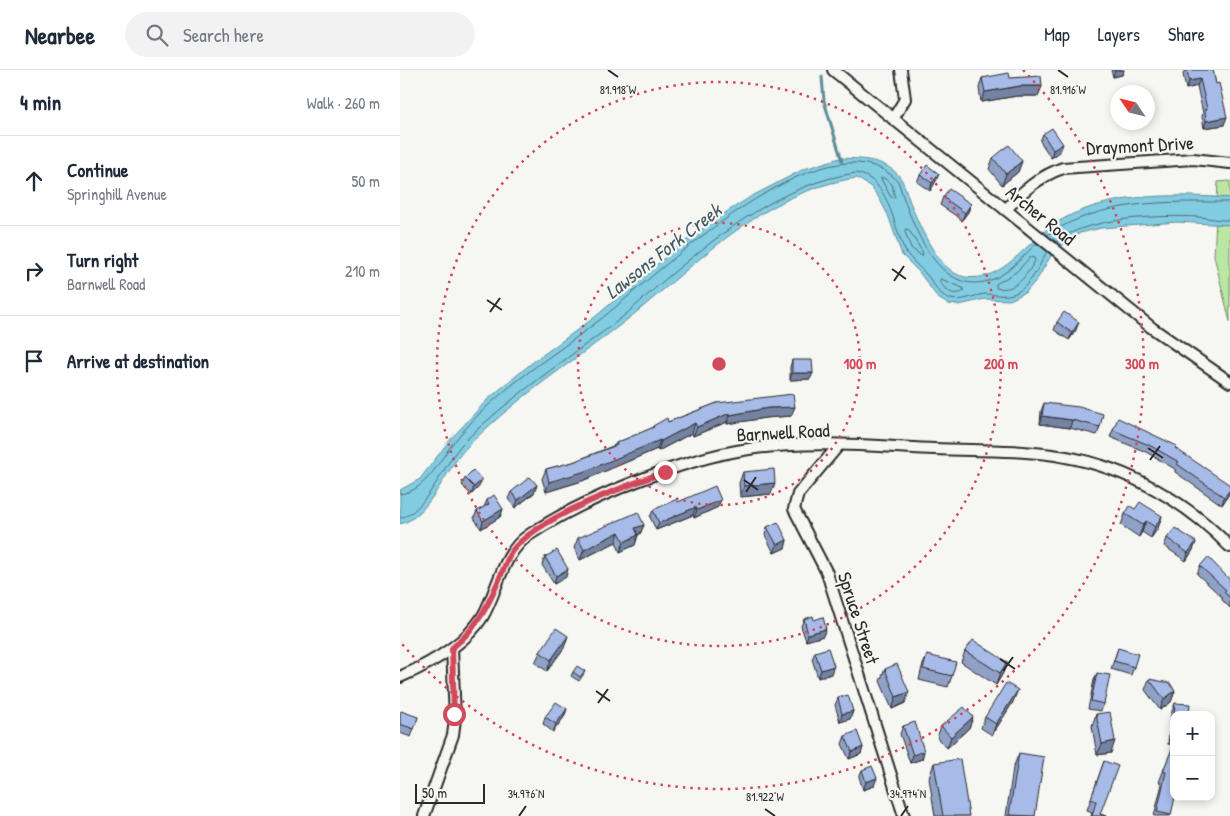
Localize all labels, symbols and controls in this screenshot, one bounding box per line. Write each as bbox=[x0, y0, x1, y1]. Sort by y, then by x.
search box bbox=[125, 12, 475, 57]
text: Nearbee bbox=[25, 19, 95, 51]
icon: search bbox=[143, 21, 171, 49]
text: Search here bbox=[183, 22, 264, 48]
text: Map bbox=[1044, 22, 1070, 47]
text: Layers bbox=[1098, 22, 1140, 47]
text: Share bbox=[1168, 22, 1205, 47]
text: 81.918°W bbox=[600, 81, 637, 98]
text: 81.916°W bbox=[1050, 81, 1087, 98]
north arrow bbox=[1110, 85, 1155, 130]
text: 4 min bbox=[20, 88, 61, 117]
text: Walk · 260 m bbox=[307, 92, 380, 114]
street label: Draymont Drive bbox=[1086, 129, 1195, 161]
text: Continue bbox=[67, 157, 128, 183]
icon: ahead bbox=[20, 167, 48, 195]
text: 50 m bbox=[352, 170, 380, 192]
street label: Archer Road bbox=[1001, 179, 1082, 251]
text: Springhill Avenue bbox=[67, 183, 167, 205]
water label: Lawsons Fork Creek bbox=[599, 196, 728, 305]
text: Turn right bbox=[67, 247, 138, 273]
icon: right bbox=[20, 257, 48, 285]
text: 210 m bbox=[345, 260, 380, 282]
text: Barnwell Road bbox=[67, 273, 145, 295]
icon: arrive bbox=[20, 347, 48, 375]
text: Arrive at destination bbox=[67, 348, 209, 374]
text: 100 m bbox=[844, 353, 876, 374]
text: 200 m bbox=[984, 353, 1018, 374]
text: 300 m bbox=[1125, 353, 1159, 374]
centre of rings bbox=[710, 355, 728, 373]
street label: Barnwell Road bbox=[736, 417, 831, 447]
route end bbox=[654, 461, 677, 484]
street label: Spruce Street bbox=[832, 569, 886, 668]
route start bbox=[443, 703, 466, 726]
map controls bbox=[1170, 711, 1215, 801]
button: + bbox=[1170, 711, 1215, 756]
button: − bbox=[1170, 756, 1215, 801]
scale bar bbox=[415, 781, 485, 804]
text: 50 m bbox=[422, 783, 447, 802]
text: 34.976°N bbox=[508, 785, 544, 802]
text: 34.974°N bbox=[890, 785, 926, 802]
text: 81.922°W bbox=[746, 788, 785, 805]

